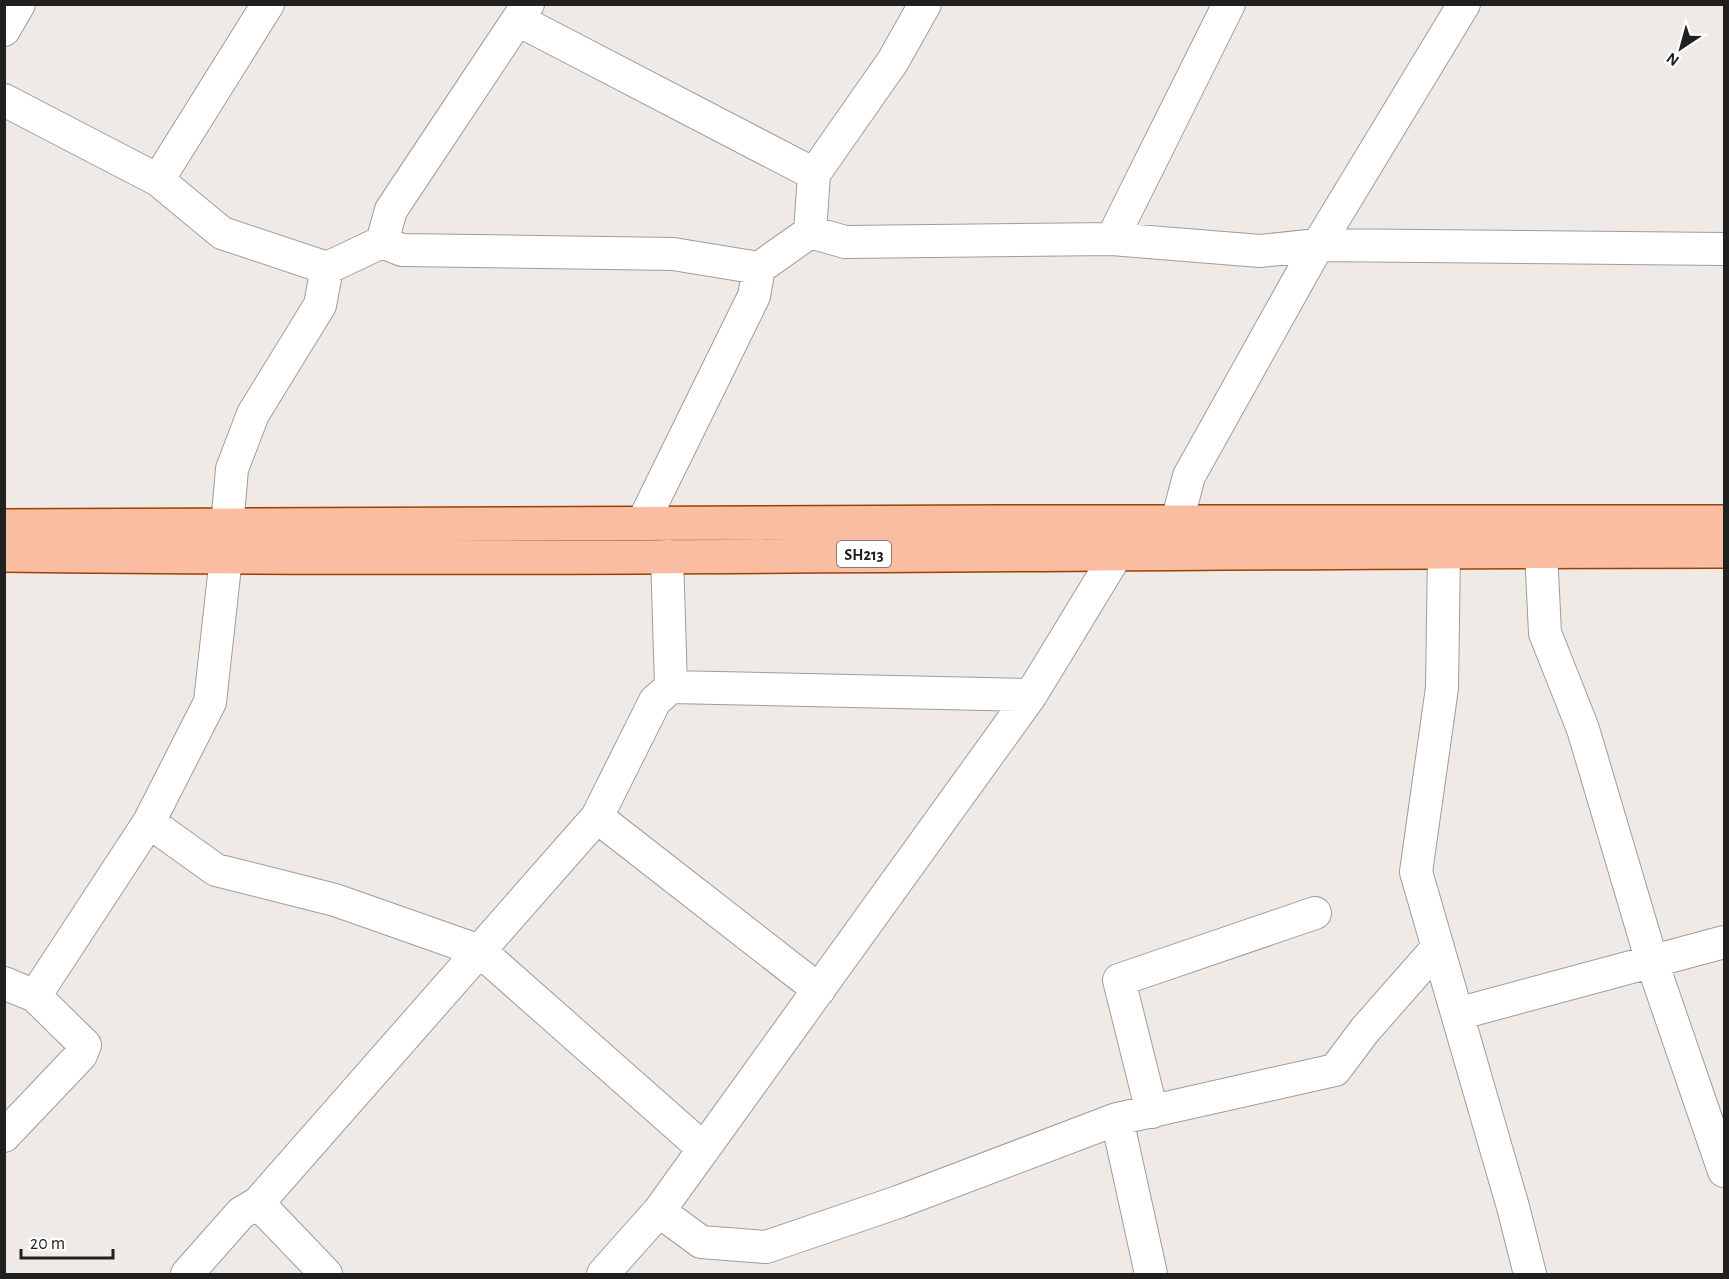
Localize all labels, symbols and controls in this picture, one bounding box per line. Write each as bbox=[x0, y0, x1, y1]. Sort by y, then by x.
north arrow bbox=[1651, 18, 1711, 78]
text: N bbox=[1664, 50, 1682, 69]
road number: SH213 bbox=[837, 541, 891, 567]
scale bar bbox=[21, 1222, 112, 1260]
text: 20 m bbox=[30, 1235, 65, 1253]

